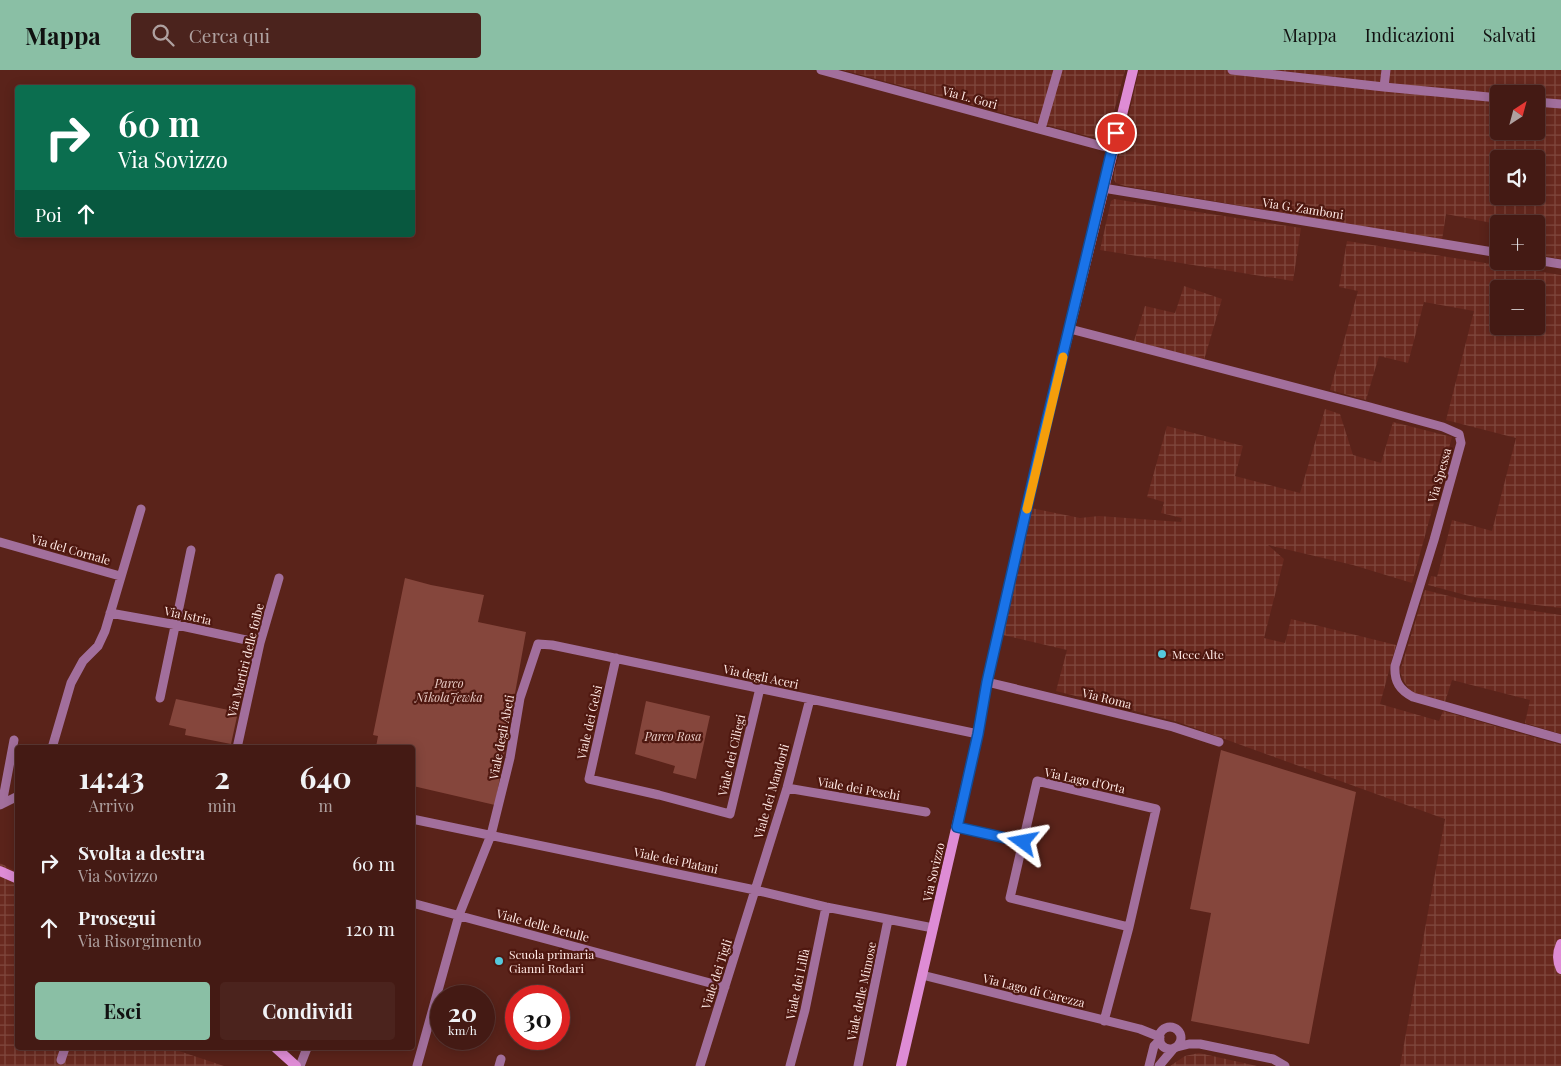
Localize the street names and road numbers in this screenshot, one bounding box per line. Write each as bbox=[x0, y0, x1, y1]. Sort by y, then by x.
street label: Via L. Gori bbox=[940, 82, 1000, 112]
street label: Via G. Zamboni bbox=[1260, 194, 1345, 222]
street label: Via Spessa bbox=[1423, 446, 1454, 505]
street label: Via del Cornale bbox=[29, 530, 112, 568]
street label: Via Istria bbox=[162, 602, 213, 628]
street label: Via Martiri delle foibe bbox=[223, 602, 267, 719]
street label: Via degli Aceri bbox=[721, 660, 801, 692]
street label: Viale dei Gelsi bbox=[572, 683, 605, 762]
street label: Via Roma bbox=[1080, 684, 1133, 712]
street label: Viale degli Abeti bbox=[485, 693, 517, 782]
street label: Viale dei Ciliegi bbox=[714, 712, 748, 798]
street label: Viale dei Mandorli bbox=[750, 741, 792, 841]
street label: Via Lago d'Orta bbox=[1042, 763, 1127, 796]
street label: Viale dei Peschi bbox=[816, 773, 902, 803]
street label: Via Sovizzo bbox=[918, 841, 948, 904]
street label: Viale dei Platani bbox=[631, 843, 720, 877]
street label: Viale delle Betulle bbox=[494, 905, 591, 945]
street label: Viale dei Tigli bbox=[697, 937, 735, 1012]
street label: Viale delle Mimose bbox=[843, 940, 879, 1043]
street label: Viale dei Lillà bbox=[781, 947, 812, 1022]
street label: Via Lago di Carezza bbox=[980, 969, 1087, 1010]

